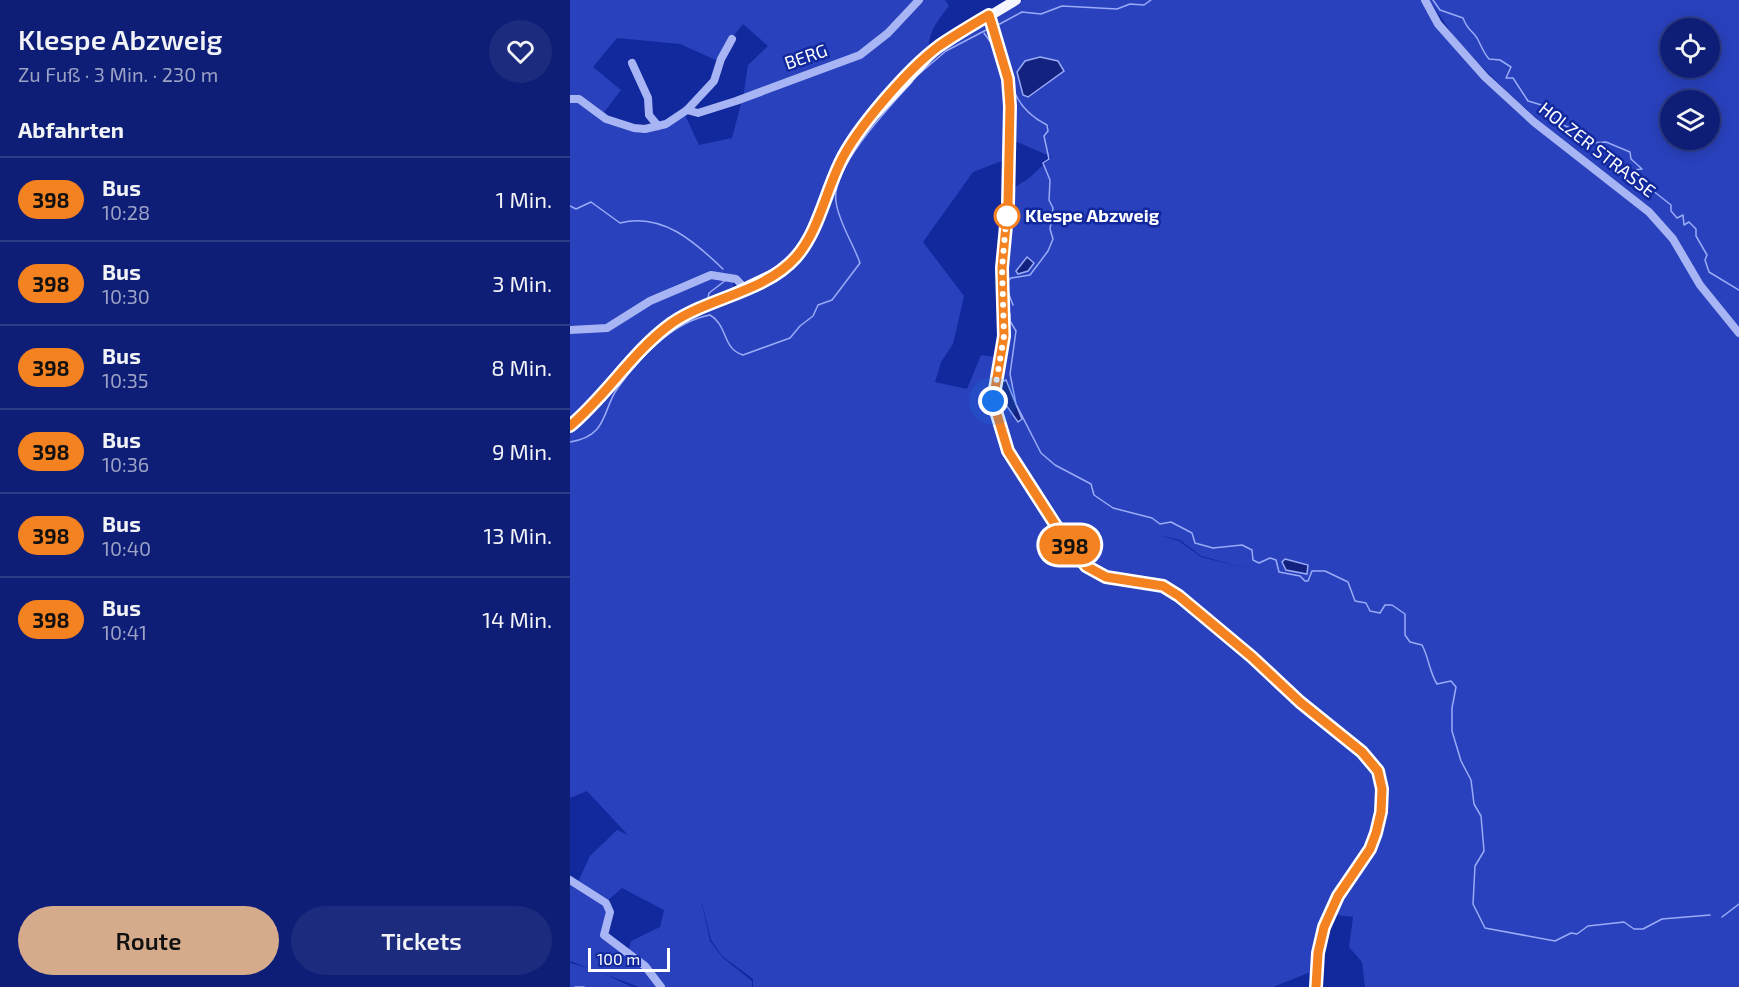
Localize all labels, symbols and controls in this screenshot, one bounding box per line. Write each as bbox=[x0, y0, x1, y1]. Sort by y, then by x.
map controls bbox=[1660, 18, 1720, 150]
button: locate bbox=[1660, 18, 1720, 78]
button: heart bbox=[489, 20, 552, 83]
text: Klespe Abzweig bbox=[18, 22, 223, 56]
street label: BERG bbox=[781, 39, 830, 74]
text: Zu Fuß · 3 Min. · 230 m bbox=[18, 62, 218, 86]
button: layers bbox=[1660, 90, 1720, 150]
street label: HOLZER STRASSE bbox=[1535, 97, 1660, 202]
text: Abfahrten bbox=[18, 116, 124, 142]
text: Bus bbox=[102, 174, 141, 200]
text: 1 Min. bbox=[496, 186, 552, 212]
text: 398 bbox=[32, 187, 70, 212]
text: 10:28 bbox=[102, 200, 150, 224]
marker: Klespe Abzweig bbox=[994, 203, 1020, 229]
place label: Klespe Abzweig bbox=[1025, 204, 1160, 226]
text: Bus bbox=[102, 258, 141, 284]
text: 3 Min. bbox=[492, 270, 552, 296]
text: 398 bbox=[32, 271, 70, 296]
text: 10:30 bbox=[102, 284, 150, 308]
text: Bus bbox=[102, 342, 141, 368]
text: 8 Min. bbox=[491, 354, 552, 380]
text: 398 bbox=[32, 355, 70, 380]
text: 10:35 bbox=[102, 368, 149, 392]
your location bbox=[978, 386, 1008, 416]
text: Bus bbox=[102, 426, 141, 452]
text: 9 Min. bbox=[492, 438, 552, 464]
text: 398 bbox=[32, 439, 70, 464]
text: 10:36 bbox=[102, 452, 149, 476]
text: Bus bbox=[102, 510, 141, 536]
text: 13 Min. bbox=[484, 522, 552, 548]
text: 398 bbox=[32, 523, 70, 548]
line badge: 398 bbox=[1036, 526, 1104, 564]
text: 398 bbox=[1051, 533, 1089, 558]
text: 10:40 bbox=[102, 536, 151, 560]
text: Bus bbox=[102, 594, 141, 620]
text: 14 Min. bbox=[482, 606, 552, 632]
text: 398 bbox=[32, 607, 70, 632]
text: 10:41 bbox=[102, 620, 147, 644]
button: Route bbox=[18, 906, 279, 975]
button: Tickets bbox=[291, 906, 552, 975]
scale bar bbox=[588, 945, 670, 972]
text: 100 m bbox=[597, 949, 640, 968]

